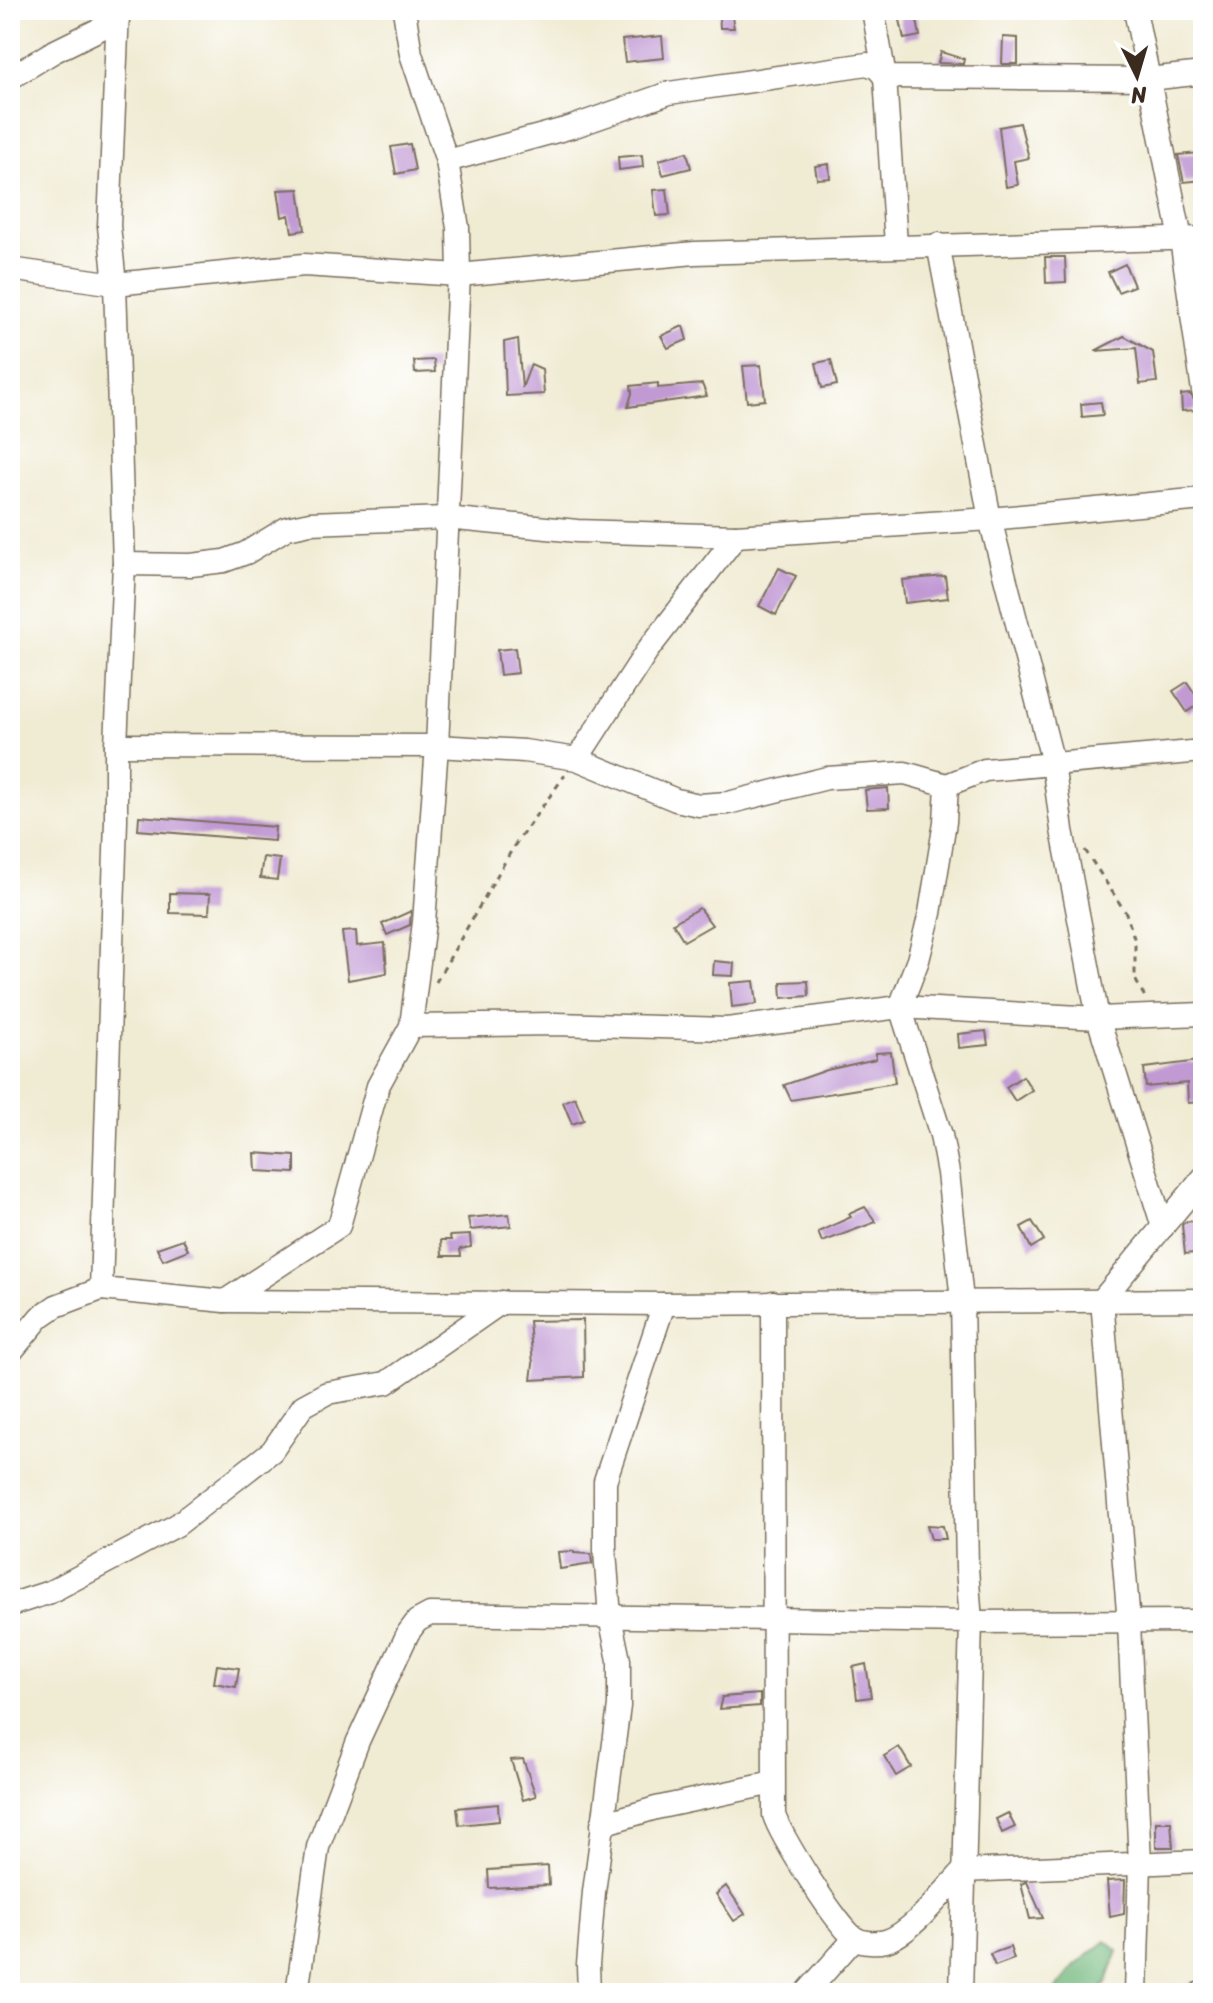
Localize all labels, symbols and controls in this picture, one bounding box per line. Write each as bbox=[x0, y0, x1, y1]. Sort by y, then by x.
north arrow bbox=[1097, 36, 1177, 116]
text: N bbox=[1129, 75, 1149, 116]

